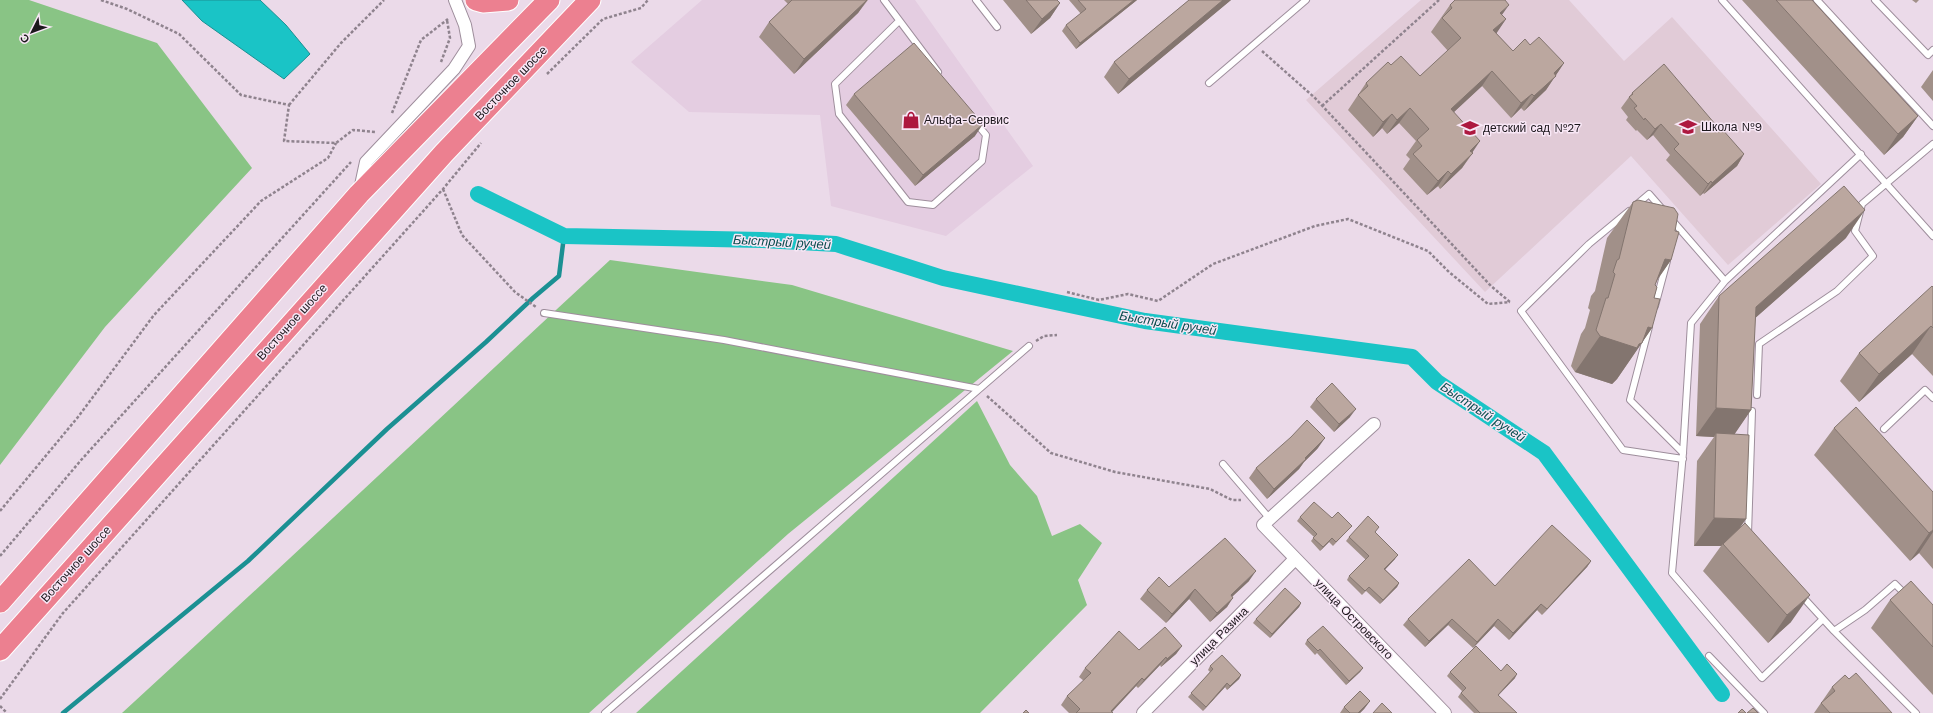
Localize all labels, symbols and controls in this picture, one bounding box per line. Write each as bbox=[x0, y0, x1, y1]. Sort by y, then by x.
north arrow bbox=[12, 12, 52, 52]
text: С bbox=[17, 31, 32, 46]
street label: Восточное шоссе bbox=[472, 43, 550, 123]
shop icon: Альфа-Сервис bbox=[901, 110, 921, 130]
place label: Альфа-Сервис bbox=[924, 113, 1009, 127]
school or university icon: Школа №9 bbox=[1678, 117, 1698, 137]
school or university icon: детский сад №27 bbox=[1460, 118, 1480, 138]
place label: Школа №9 bbox=[1701, 120, 1762, 134]
place label: детский сад №27 bbox=[1483, 121, 1581, 135]
water label: Быстрый ручей bbox=[733, 232, 831, 252]
street label: Восточное шоссе bbox=[254, 281, 330, 363]
water label: Быстрый ручей bbox=[1118, 308, 1218, 338]
water label: Быстрый ручей bbox=[1438, 379, 1528, 445]
street label: Восточное шоссе bbox=[38, 523, 114, 605]
street label: улица Островского bbox=[1312, 576, 1396, 662]
street label: улица Разина bbox=[1187, 604, 1251, 668]

